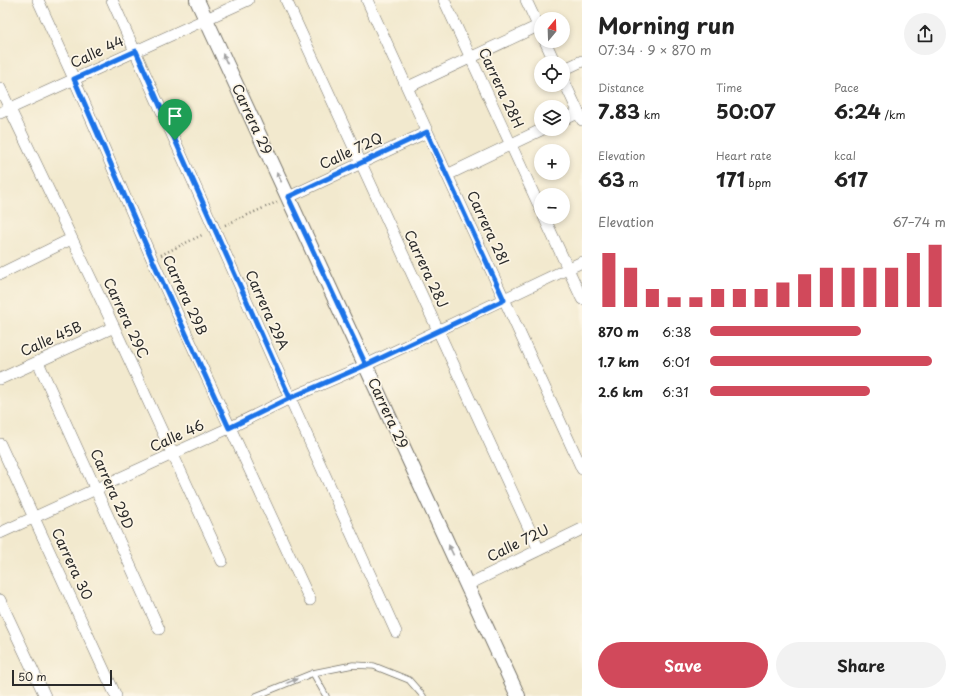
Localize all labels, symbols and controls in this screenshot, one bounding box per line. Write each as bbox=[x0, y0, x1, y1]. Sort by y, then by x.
text: Morning run bbox=[598, 8, 735, 41]
north arrow bbox=[534, 12, 570, 48]
map controls bbox=[534, 12, 570, 224]
button: share bbox=[904, 13, 946, 55]
street label: Calle 44 bbox=[67, 30, 127, 73]
text: 07:34 · 9 × 870 m bbox=[598, 40, 712, 59]
street label: Carrera 28H bbox=[474, 44, 529, 131]
one-way arrow bbox=[222, 54, 228, 65]
button: locate bbox=[534, 56, 570, 92]
text: Distance bbox=[598, 79, 644, 96]
text: Time bbox=[716, 79, 742, 96]
text: Pace bbox=[834, 79, 859, 96]
street label: Carrera 29 bbox=[227, 80, 278, 158]
text: 7.83 bbox=[598, 96, 640, 126]
text: 50:07 bbox=[716, 96, 776, 126]
text: 6:24 bbox=[834, 96, 881, 126]
pin bbox=[158, 99, 192, 140]
button: layers bbox=[534, 100, 570, 136]
icon: arrive bbox=[164, 105, 186, 127]
text: km bbox=[640, 106, 660, 123]
text: /km bbox=[881, 106, 906, 123]
street label: Calle 72Q bbox=[316, 127, 386, 174]
button: + bbox=[534, 144, 570, 180]
text: Elevation bbox=[598, 147, 645, 164]
text: Heart rate bbox=[716, 147, 772, 164]
text: kcal bbox=[834, 147, 856, 164]
text: 63 bbox=[598, 164, 625, 194]
text: 171 bbox=[716, 164, 745, 194]
text: 617 bbox=[834, 164, 868, 194]
one-way arrow bbox=[276, 172, 282, 183]
text: m bbox=[625, 174, 639, 191]
text: bpm bbox=[745, 174, 771, 191]
street label: Carrera 28I bbox=[462, 187, 515, 269]
button: − bbox=[534, 188, 570, 224]
text: Elevation bbox=[598, 212, 654, 231]
text: 67–74 m bbox=[892, 212, 946, 231]
street label: Carrera 28J bbox=[399, 226, 454, 311]
street label: Carrera 29B bbox=[158, 251, 213, 338]
street label: Carrera 29A bbox=[240, 267, 295, 353]
street label: Carrera 29C bbox=[99, 274, 154, 362]
street label: Calle 45B bbox=[17, 316, 85, 361]
text: 870 m bbox=[598, 322, 639, 341]
text: 6:38 bbox=[662, 322, 692, 341]
text: 1.7 km bbox=[598, 352, 639, 371]
text: 6:01 bbox=[662, 352, 690, 371]
street label: Carrera 29 bbox=[363, 374, 414, 452]
text: 2.6 km bbox=[598, 382, 643, 401]
text: 6:31 bbox=[662, 382, 688, 401]
street label: Calle 46 bbox=[146, 414, 208, 457]
street label: Carrera 29D bbox=[85, 445, 140, 532]
street label: Calle 72U bbox=[483, 518, 552, 567]
street label: Carrera 30 bbox=[47, 524, 98, 603]
one-way arrow bbox=[448, 544, 454, 555]
button: Save bbox=[598, 642, 768, 688]
button: Share bbox=[776, 642, 946, 688]
scale bar bbox=[12, 668, 112, 687]
text: 50 m bbox=[18, 668, 47, 685]
one-way arrow bbox=[287, 678, 299, 684]

